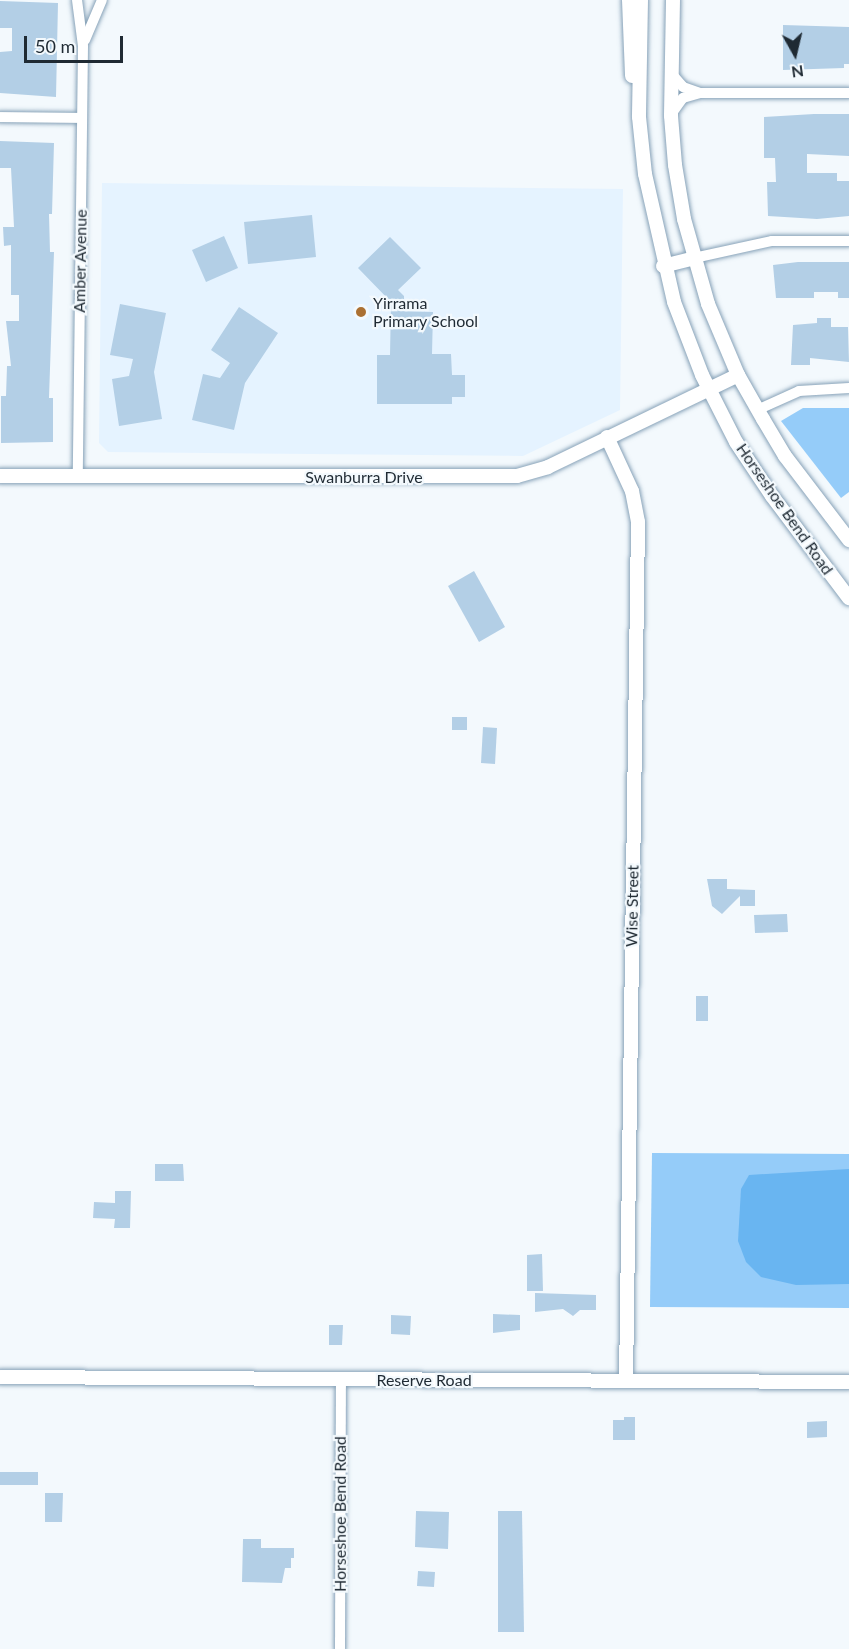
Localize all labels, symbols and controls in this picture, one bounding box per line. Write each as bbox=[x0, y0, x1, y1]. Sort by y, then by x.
scale bar bbox=[27, 24, 126, 62]
north arrow bbox=[765, 24, 825, 84]
text: 50 m bbox=[35, 35, 75, 57]
text: N bbox=[790, 62, 805, 83]
street label: Amber Avenue bbox=[69, 209, 91, 313]
place label: Yirrama Primary School bbox=[373, 293, 479, 331]
marker: Yirrama Primary School bbox=[354, 305, 368, 319]
street label: Horseshoe Bend Road bbox=[732, 440, 838, 578]
street label: Swanburra Drive bbox=[305, 467, 423, 487]
street label: Wise Street bbox=[622, 865, 642, 947]
street label: Reserve Road bbox=[376, 1370, 472, 1390]
street label: Horseshoe Bend Road bbox=[330, 1436, 350, 1592]

